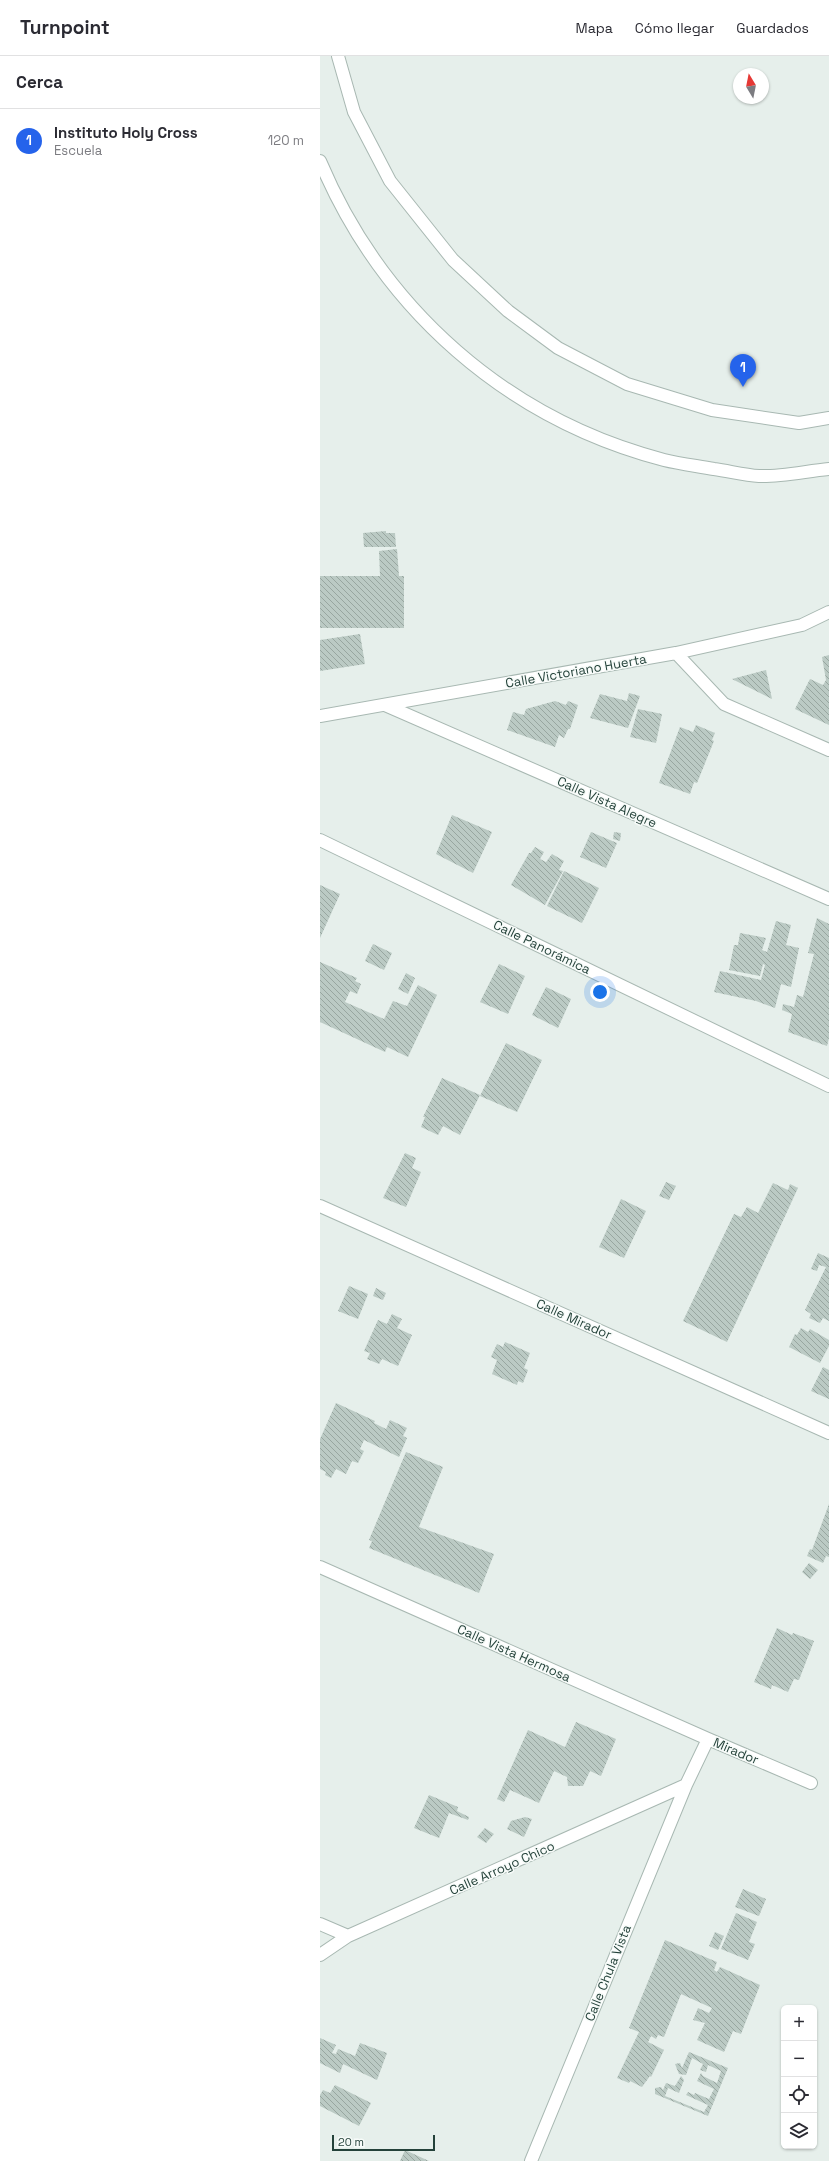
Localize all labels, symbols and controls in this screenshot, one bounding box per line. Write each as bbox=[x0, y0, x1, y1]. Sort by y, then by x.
text: Turnpoint bbox=[20, 15, 110, 40]
text: Mapa bbox=[576, 19, 613, 37]
text: Cómo llegar bbox=[635, 19, 714, 37]
text: Guardados bbox=[736, 19, 809, 37]
north arrow bbox=[733, 68, 769, 104]
text: Cerca bbox=[16, 71, 63, 93]
text: Instituto Holy Cross bbox=[54, 123, 198, 142]
text: 1 bbox=[26, 132, 32, 149]
text: 120 m bbox=[268, 132, 304, 149]
text: Escuela bbox=[54, 142, 102, 159]
pin: 1 bbox=[730, 354, 756, 387]
street label: Calle Victoriano Huerta bbox=[504, 650, 648, 692]
street label: Calle Vista Alegre bbox=[555, 772, 659, 832]
street label: Calle Panorámica bbox=[491, 916, 594, 978]
your location bbox=[590, 982, 610, 1002]
street label: Calle Mirador bbox=[534, 1295, 615, 1343]
street label: Calle Vista Hermosa bbox=[455, 1620, 574, 1686]
street label: Mirador bbox=[711, 1734, 761, 1768]
street label: Calle Arroyo Chico bbox=[447, 1837, 557, 1899]
street label: Calle Chula Vista bbox=[581, 1922, 635, 2024]
map controls bbox=[781, 2005, 817, 2149]
button: + bbox=[781, 2005, 817, 2041]
button: − bbox=[781, 2041, 817, 2077]
button: locate bbox=[781, 2077, 817, 2113]
button: layers bbox=[781, 2113, 817, 2149]
scale bar bbox=[332, 2133, 435, 2152]
text: 20 m bbox=[338, 2135, 364, 2149]

